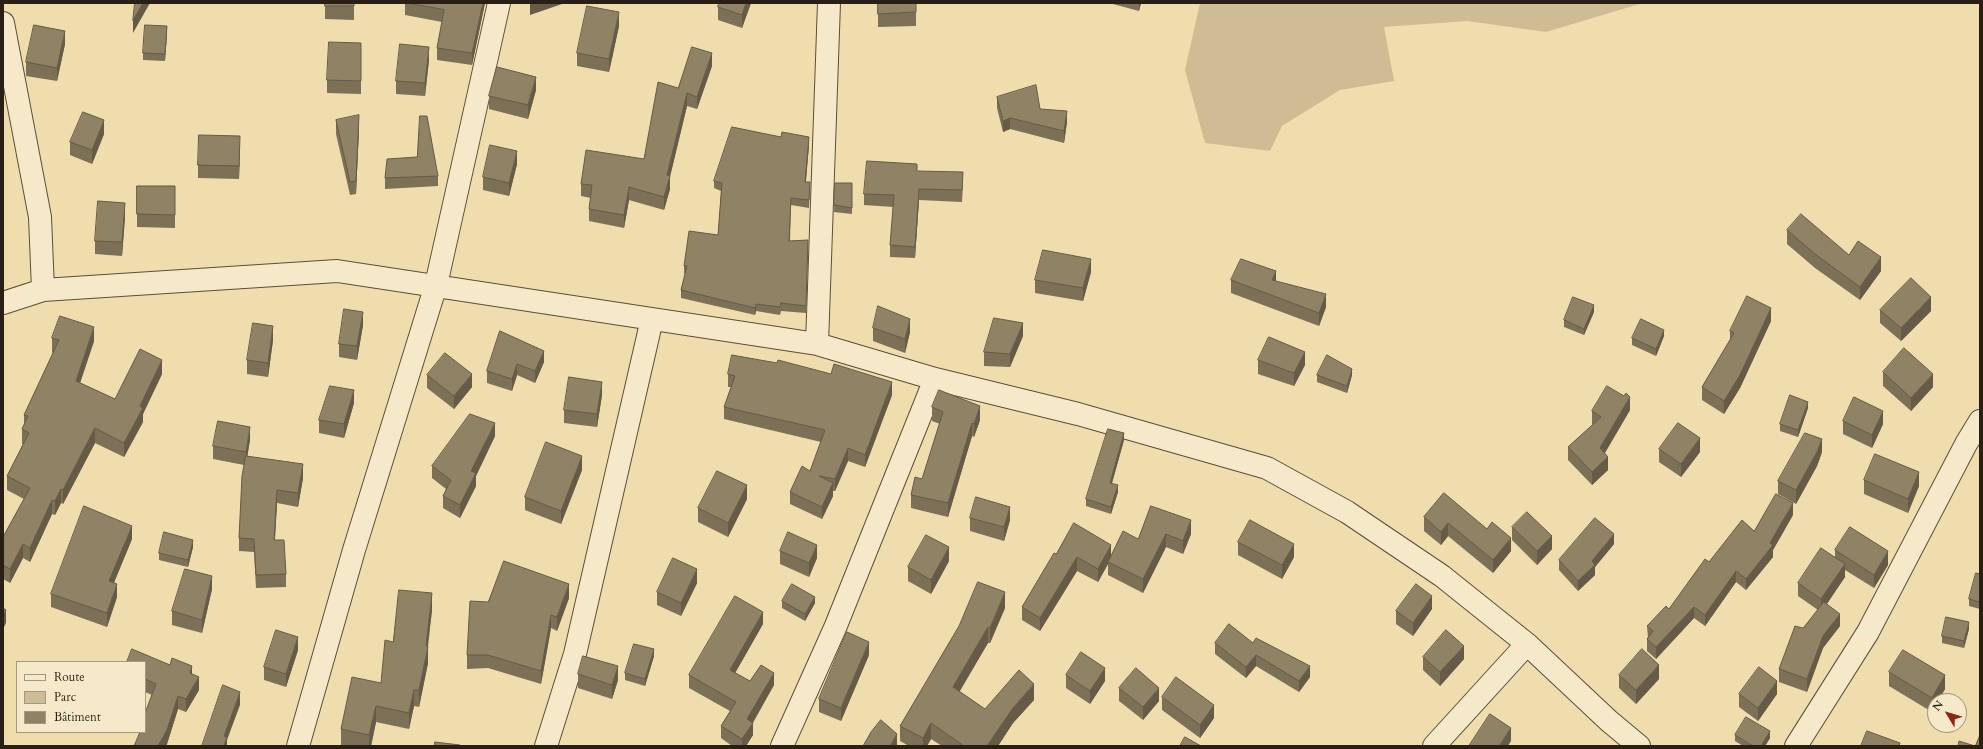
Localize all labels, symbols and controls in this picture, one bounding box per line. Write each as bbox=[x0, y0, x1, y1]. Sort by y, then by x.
legend bbox=[16, 661, 146, 733]
text: Route bbox=[54, 669, 85, 685]
text: Parc bbox=[54, 689, 76, 705]
north arrow bbox=[1927, 693, 1967, 733]
text: N bbox=[1929, 698, 1947, 714]
text: Bâtiment bbox=[54, 709, 101, 725]

